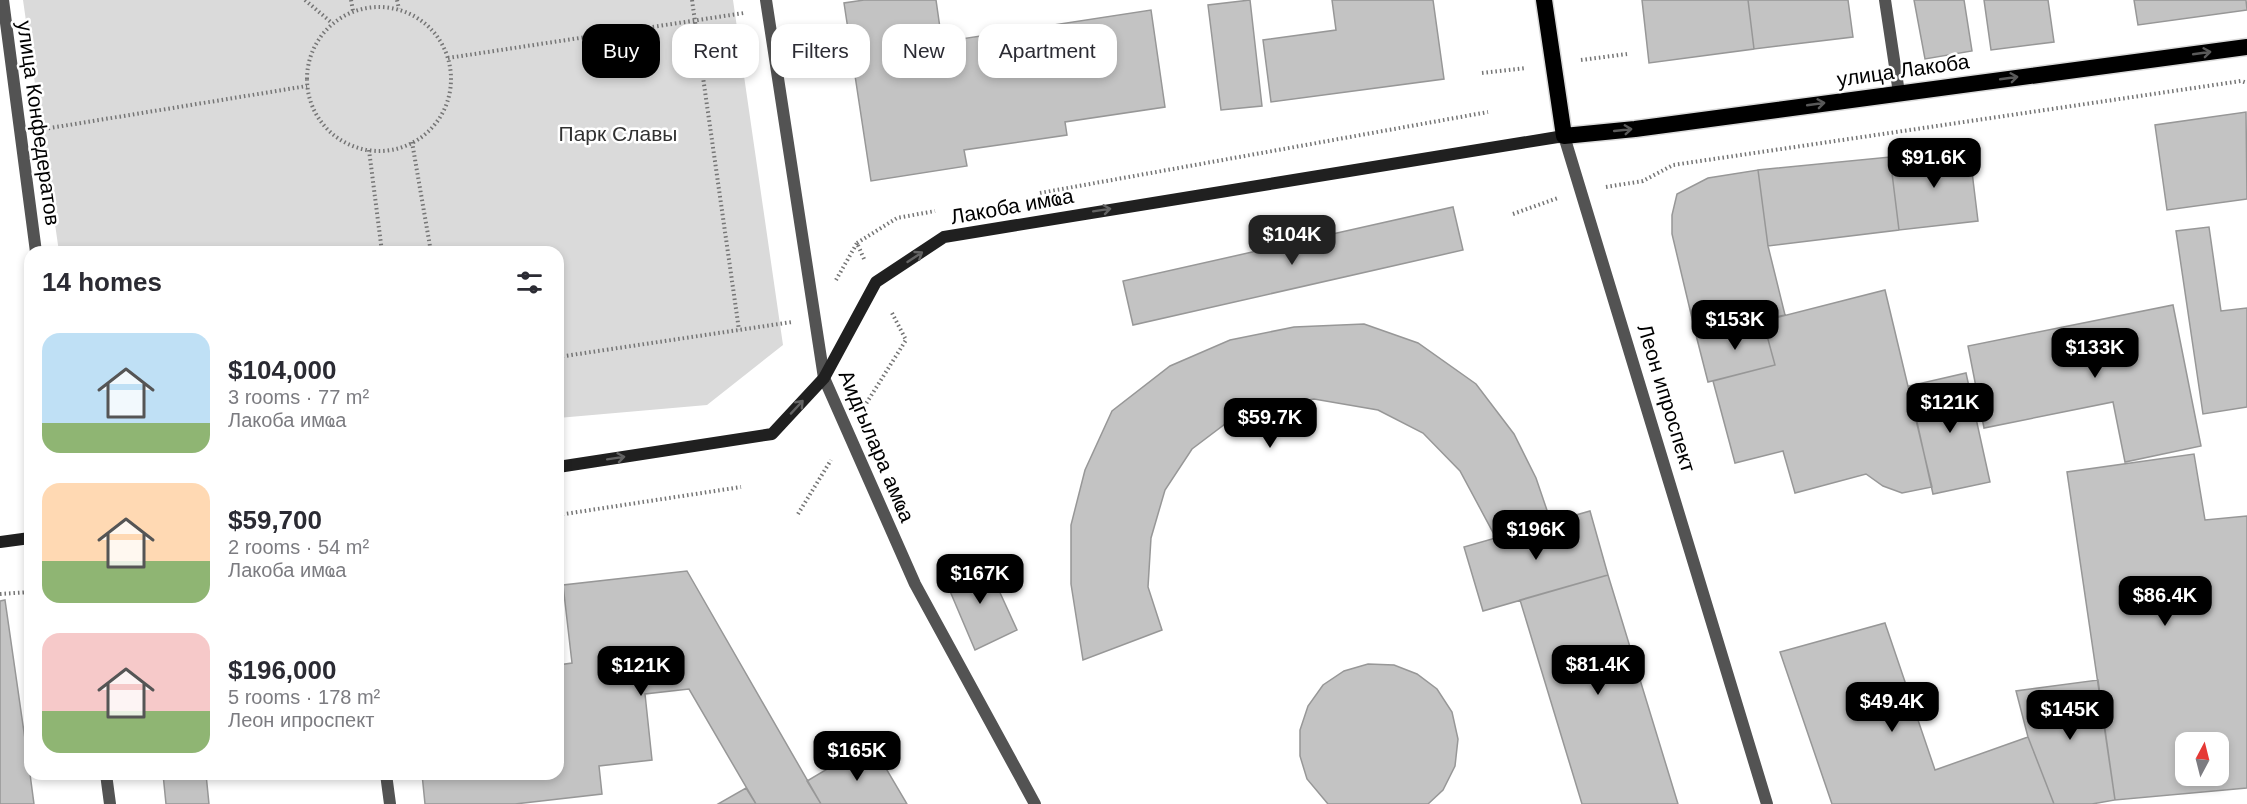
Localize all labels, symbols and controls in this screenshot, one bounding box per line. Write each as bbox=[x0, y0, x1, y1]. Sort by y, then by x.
street label: улица Конфедератов bbox=[13, 19, 65, 227]
chip: Buy bbox=[582, 24, 660, 78]
chip: Rent bbox=[672, 24, 759, 78]
chip: Filters bbox=[771, 24, 870, 78]
chip: New bbox=[882, 24, 966, 78]
chip: Apartment bbox=[978, 24, 1117, 78]
one-way arrow bbox=[2192, 47, 2212, 58]
street label: улица Лакоба bbox=[1835, 49, 1971, 91]
one-way arrow bbox=[1999, 73, 2019, 84]
one-way arrow bbox=[1805, 99, 1825, 110]
park label: Парк Славы bbox=[559, 122, 677, 145]
one-way arrow bbox=[1612, 124, 1632, 135]
pin: $91.6K bbox=[1885, 138, 1983, 189]
text: $91.6K bbox=[1902, 146, 1966, 168]
street label: Лакоба имҩа bbox=[949, 184, 1076, 228]
one-way arrow bbox=[1091, 205, 1111, 216]
pin: $104K bbox=[1250, 215, 1334, 266]
text: $104K bbox=[1263, 223, 1321, 245]
one-way arrow bbox=[906, 250, 923, 262]
icon: filters bbox=[513, 266, 546, 299]
text: 14 homes bbox=[42, 267, 162, 297]
pin: $153K bbox=[1693, 300, 1777, 351]
text: $153K bbox=[1706, 308, 1764, 330]
street label: Леон ипроспект bbox=[1634, 321, 1701, 475]
pin: $133K bbox=[2053, 328, 2137, 379]
text: $133K bbox=[2066, 336, 2124, 358]
text: $104,000 bbox=[228, 355, 336, 385]
icon: home bbox=[90, 357, 162, 429]
street label: Аидгылара амҩа bbox=[835, 367, 919, 526]
pin: $121K bbox=[1908, 383, 1992, 434]
text: 3 rooms · 77 m² bbox=[228, 386, 369, 408]
text: $121K bbox=[1921, 391, 1979, 413]
pin: $59.7K bbox=[1221, 398, 1319, 449]
one-way arrow bbox=[790, 400, 804, 415]
text: $59.7K bbox=[1238, 406, 1302, 428]
text: Лакоба имҩа bbox=[228, 409, 347, 431]
one-way arrow bbox=[605, 453, 625, 464]
text: $59,700 bbox=[228, 505, 322, 535]
icon: home bbox=[90, 507, 162, 579]
pin: $196K bbox=[1494, 510, 1578, 561]
text: $196K bbox=[1507, 518, 1565, 540]
text: 2 rooms · 54 m² bbox=[228, 536, 369, 558]
pin: $167K bbox=[938, 554, 1022, 605]
text: Лакоба имҩа bbox=[228, 559, 347, 581]
text: $167K bbox=[951, 562, 1009, 584]
pin: $86.4K bbox=[2116, 576, 2214, 627]
text: $86.4K bbox=[2133, 584, 2197, 606]
pin: $81.4K bbox=[1549, 645, 1647, 696]
pin: $121K bbox=[599, 646, 683, 697]
text: $81.4K bbox=[1566, 653, 1630, 675]
text: $121K bbox=[612, 654, 670, 676]
text: $196,000 bbox=[228, 655, 336, 685]
icon: home bbox=[90, 657, 162, 729]
pin: $49.4K bbox=[1843, 682, 1941, 733]
text: 5 rooms · 178 m² bbox=[228, 686, 380, 708]
text: $49.4K bbox=[1860, 690, 1924, 712]
pin: $145K bbox=[2028, 690, 2112, 741]
text: $145K bbox=[2041, 698, 2099, 720]
text: Леон ипроспект bbox=[228, 709, 374, 731]
pin: $165K bbox=[815, 731, 899, 782]
north arrow bbox=[2175, 732, 2229, 786]
map controls bbox=[2175, 732, 2229, 786]
text: $165K bbox=[828, 739, 886, 761]

